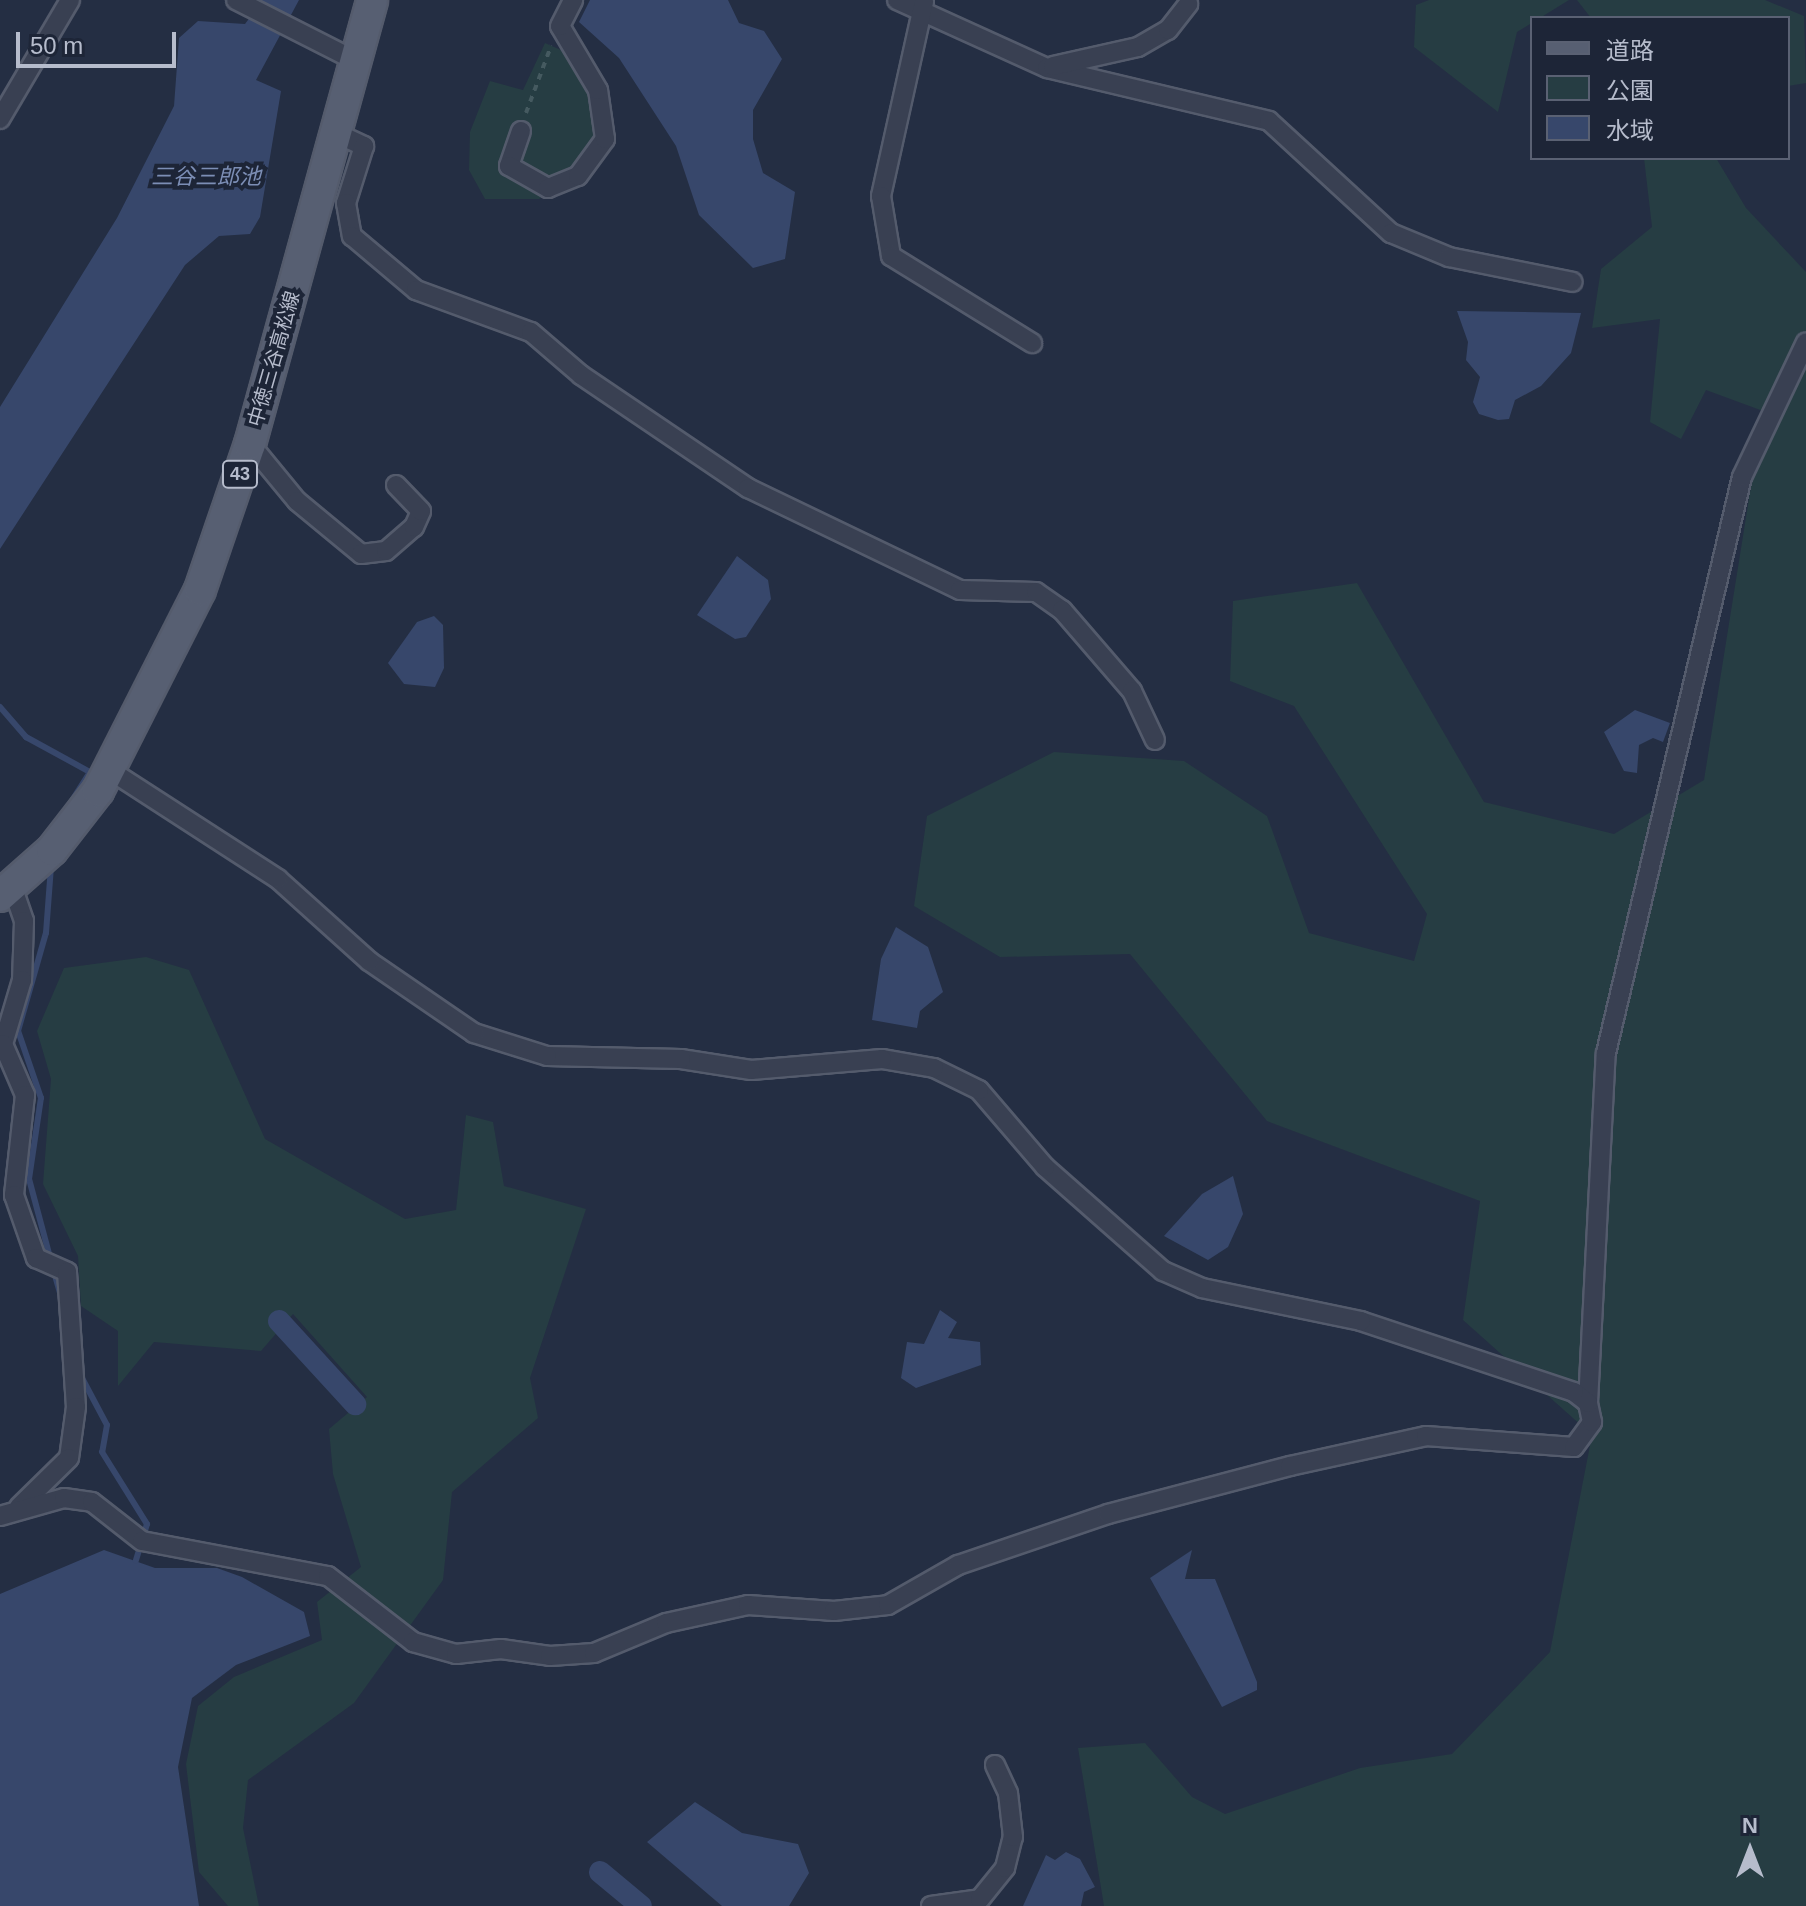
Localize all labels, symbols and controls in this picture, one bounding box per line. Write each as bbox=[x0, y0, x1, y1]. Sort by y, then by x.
scale bar bbox=[20, 16, 180, 66]
legend bbox=[1530, 16, 1790, 160]
text: 50 m bbox=[30, 32, 83, 59]
text: 道路 bbox=[1606, 37, 1654, 64]
text: 公園 bbox=[1606, 77, 1654, 104]
text: 水域 bbox=[1606, 117, 1654, 144]
water label: 三谷三郎池 bbox=[151, 164, 261, 190]
street label: 中徳三谷高松線 bbox=[243, 288, 305, 430]
road number: 43 bbox=[220, 460, 260, 488]
north arrow bbox=[1710, 1810, 1790, 1890]
text: N bbox=[1742, 1813, 1758, 1838]

